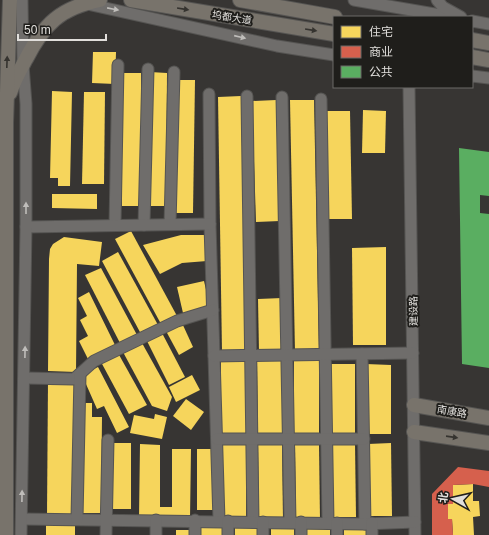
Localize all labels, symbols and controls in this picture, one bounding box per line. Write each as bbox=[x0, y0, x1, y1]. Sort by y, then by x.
one-way arrow bbox=[177, 6, 189, 12]
one-way arrow bbox=[107, 7, 119, 13]
street label: 坞都大道 bbox=[211, 9, 253, 26]
scale bar bbox=[18, 16, 106, 42]
legend bbox=[333, 16, 473, 88]
text: 50 m bbox=[24, 23, 51, 37]
text: 住宅 bbox=[369, 25, 393, 39]
one-way arrow bbox=[305, 27, 318, 33]
one-way arrow bbox=[234, 35, 246, 41]
text: 商业 bbox=[369, 45, 393, 59]
one-way arrow bbox=[4, 55, 10, 68]
text: 公共 bbox=[369, 65, 393, 79]
one-way arrow bbox=[23, 201, 29, 214]
street label: 建设路 bbox=[408, 296, 419, 326]
one-way arrow bbox=[22, 345, 28, 358]
street label: 南康路 bbox=[436, 403, 468, 420]
one-way arrow bbox=[446, 434, 458, 440]
north arrow bbox=[433, 479, 473, 519]
one-way arrow bbox=[19, 489, 25, 502]
text: 北 bbox=[436, 491, 450, 504]

